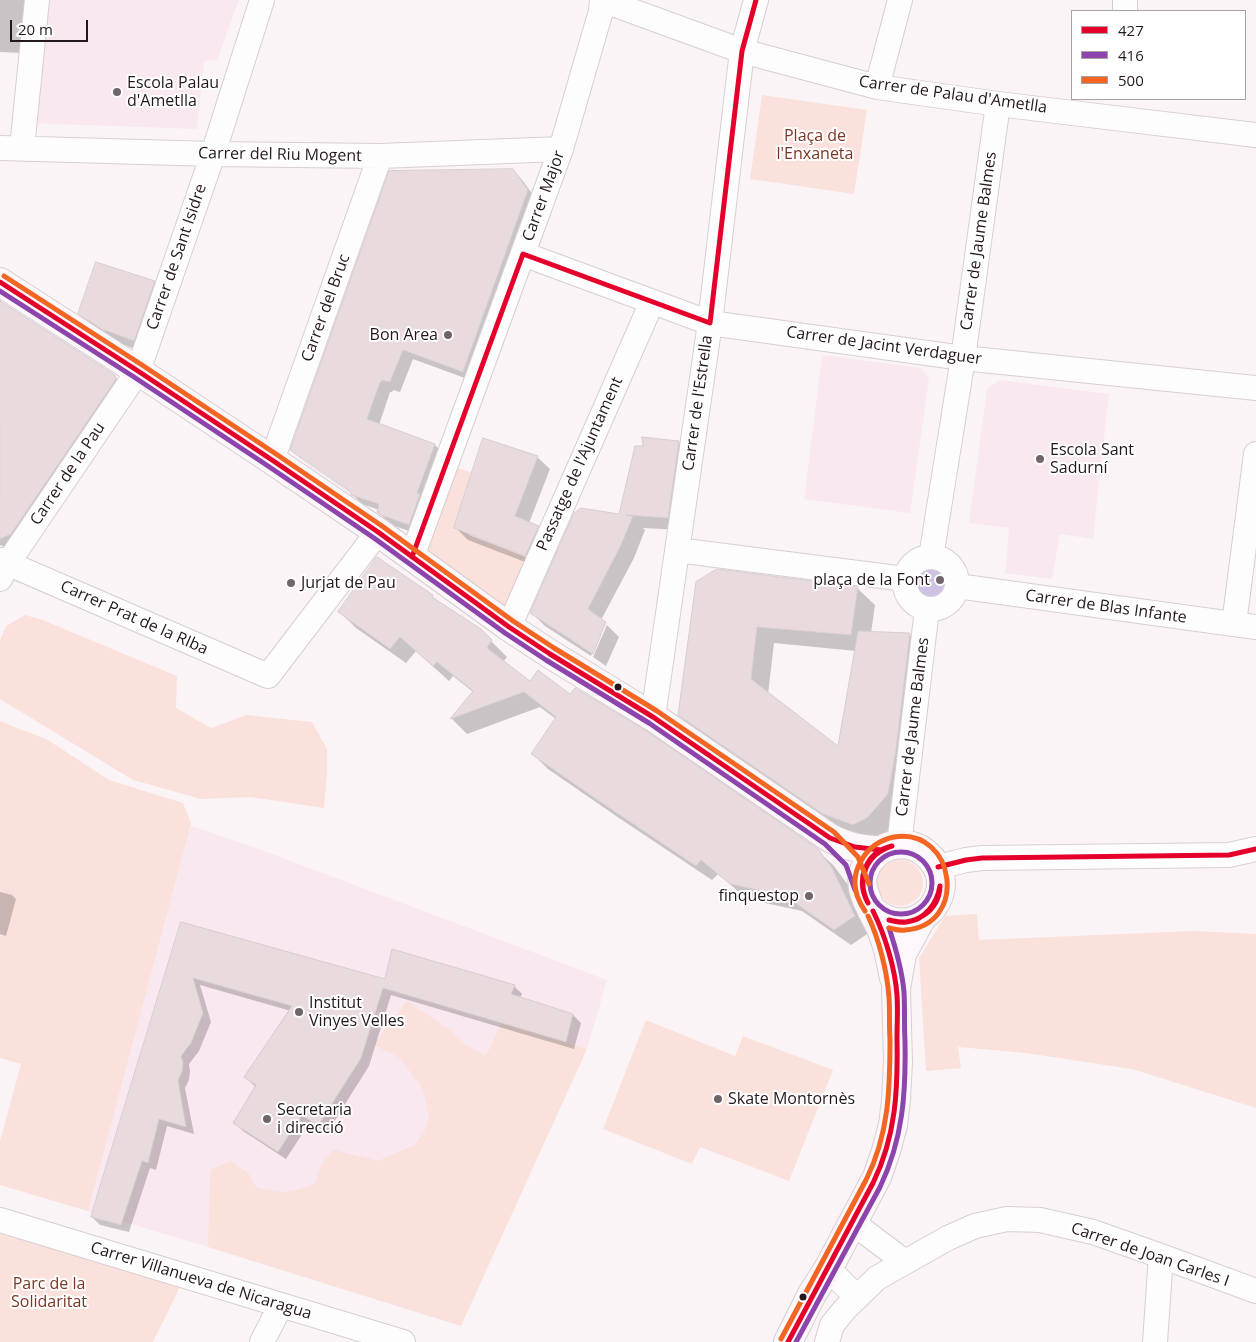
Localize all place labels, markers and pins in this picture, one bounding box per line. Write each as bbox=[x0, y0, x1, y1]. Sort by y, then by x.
place label: Escola Palau d'Ametlla bbox=[127, 73, 219, 111]
marker: Escola Palau d'Ametlla bbox=[111, 86, 123, 98]
place label: Bon Area bbox=[370, 325, 438, 345]
marker: Bon Area bbox=[442, 329, 454, 341]
place label: Escola Sant Sadurní bbox=[1050, 440, 1134, 478]
marker: Escola Sant Sadurní bbox=[1034, 453, 1046, 465]
place label: plaça de la Font bbox=[813, 570, 930, 590]
place label: Jurjat de Pau bbox=[301, 573, 396, 593]
marker: plaça de la Font bbox=[934, 574, 946, 586]
marker: Jurjat de Pau bbox=[285, 577, 297, 589]
unlabelled marker bbox=[613, 682, 623, 692]
place label: finquestop bbox=[718, 886, 799, 906]
marker: finquestop bbox=[803, 890, 815, 902]
place label: Institut Vinyes Velles bbox=[309, 993, 404, 1031]
marker: Institut Vinyes Velles bbox=[293, 1006, 305, 1018]
place label: Skate Montornès bbox=[728, 1089, 855, 1109]
marker: Skate Montornès bbox=[712, 1093, 724, 1105]
place label: Secretaria i direcció bbox=[277, 1100, 352, 1138]
marker: Secretaria i direcció bbox=[261, 1113, 273, 1125]
unlabelled marker bbox=[798, 1292, 808, 1302]

